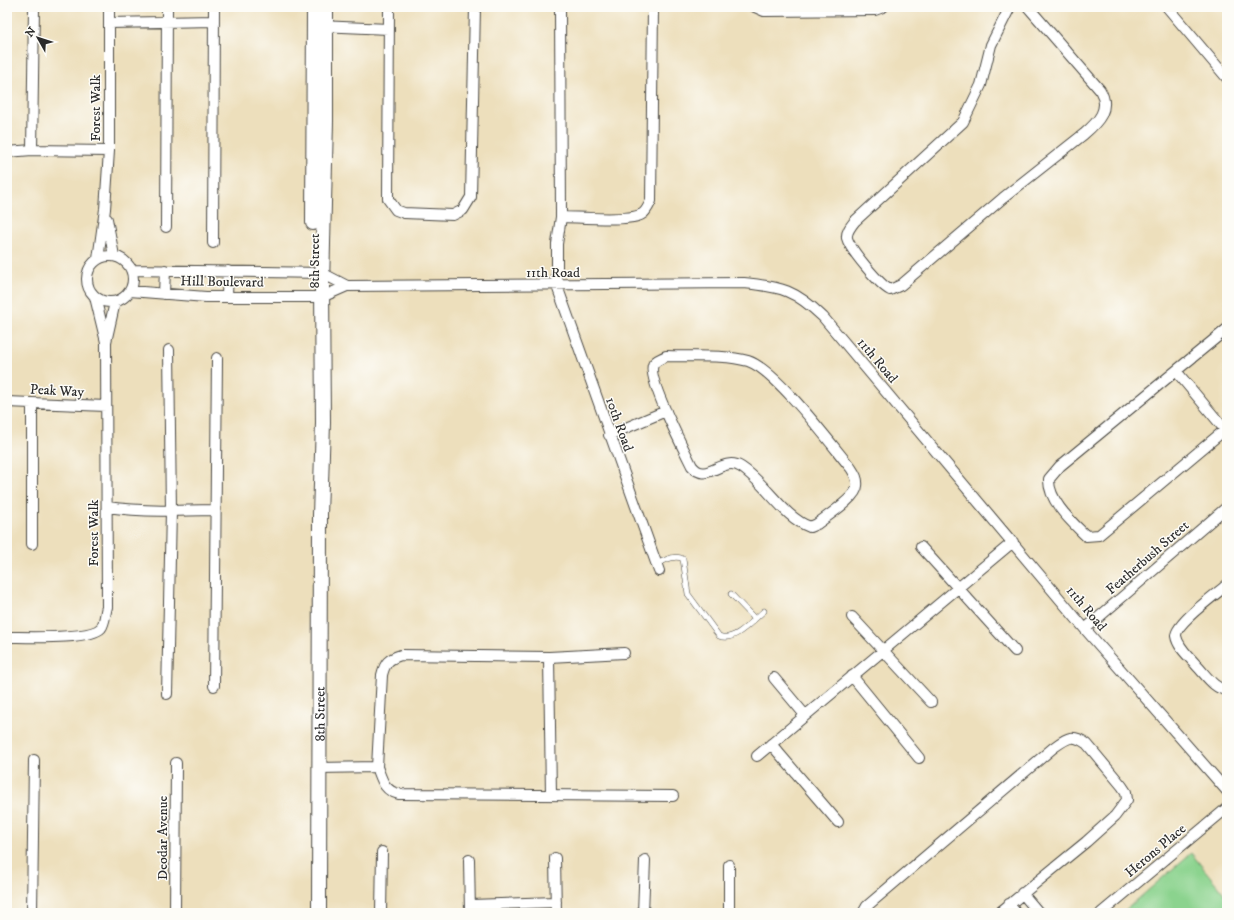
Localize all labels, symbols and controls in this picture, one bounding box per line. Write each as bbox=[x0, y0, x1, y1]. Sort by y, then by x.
north arrow bbox=[18, 18, 58, 58]
text: N bbox=[23, 24, 39, 40]
street label: Forest Walk bbox=[87, 74, 105, 142]
street label: 8th Street bbox=[306, 233, 324, 288]
street label: 11th Road bbox=[526, 264, 580, 282]
street label: Hill Boulevard bbox=[180, 272, 264, 292]
street label: 11th Road bbox=[853, 334, 902, 387]
street label: Peak Way bbox=[29, 381, 85, 401]
street label: 10th Road bbox=[601, 395, 637, 454]
street label: Forest Walk bbox=[85, 499, 103, 567]
street label: Featherbush Street bbox=[1102, 516, 1193, 599]
street label: 11th Road bbox=[1062, 582, 1111, 635]
street label: 8th Street bbox=[311, 686, 330, 742]
street label: Deodar Avenue bbox=[154, 796, 172, 880]
street label: Herons Place bbox=[1121, 820, 1190, 882]

